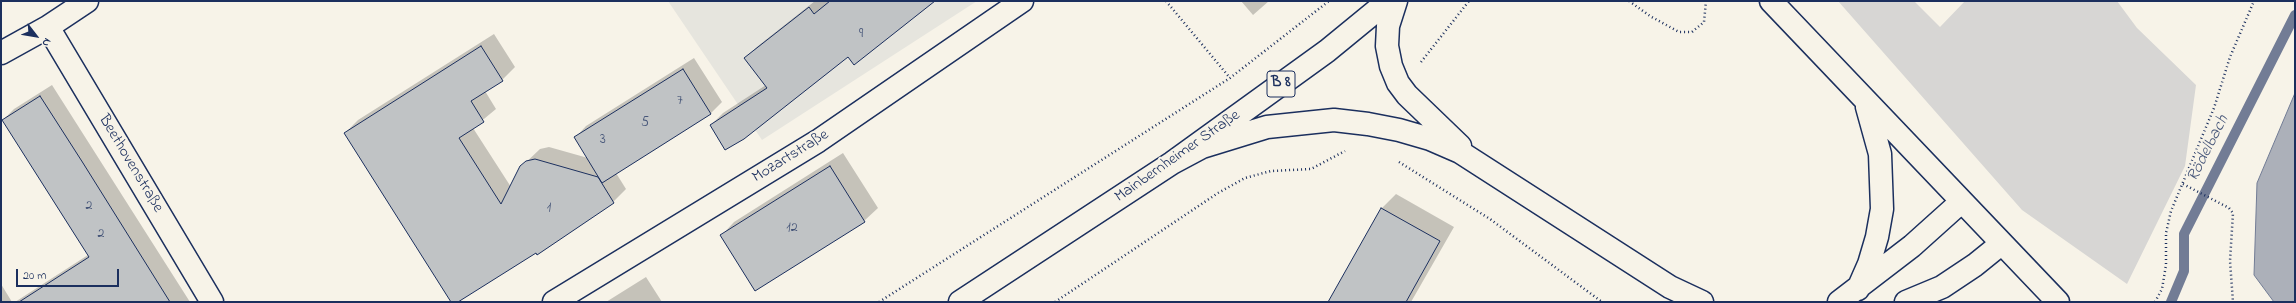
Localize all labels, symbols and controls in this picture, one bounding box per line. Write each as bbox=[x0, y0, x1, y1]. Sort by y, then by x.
north arrow bbox=[16, 16, 56, 56]
house number: 9 bbox=[859, 27, 863, 43]
text: N bbox=[38, 35, 55, 49]
road number: B 8 bbox=[1267, 71, 1295, 97]
house number: 7 bbox=[677, 94, 683, 110]
street label: Mainbernheimer Straße bbox=[1112, 107, 1244, 207]
street label: Beethovenstraße bbox=[93, 112, 167, 216]
water label: Rödelbach bbox=[2184, 112, 2234, 186]
house number: 5 bbox=[641, 116, 649, 132]
street label: Mozartstraße bbox=[749, 126, 833, 188]
house number: 3 bbox=[600, 133, 606, 149]
house number: 2 bbox=[86, 199, 92, 215]
house number: 1 bbox=[547, 201, 551, 217]
house number: 12 bbox=[786, 221, 798, 237]
house number: 2 bbox=[98, 227, 104, 243]
scale bar bbox=[18, 261, 121, 287]
text: 20 m bbox=[23, 267, 46, 285]

